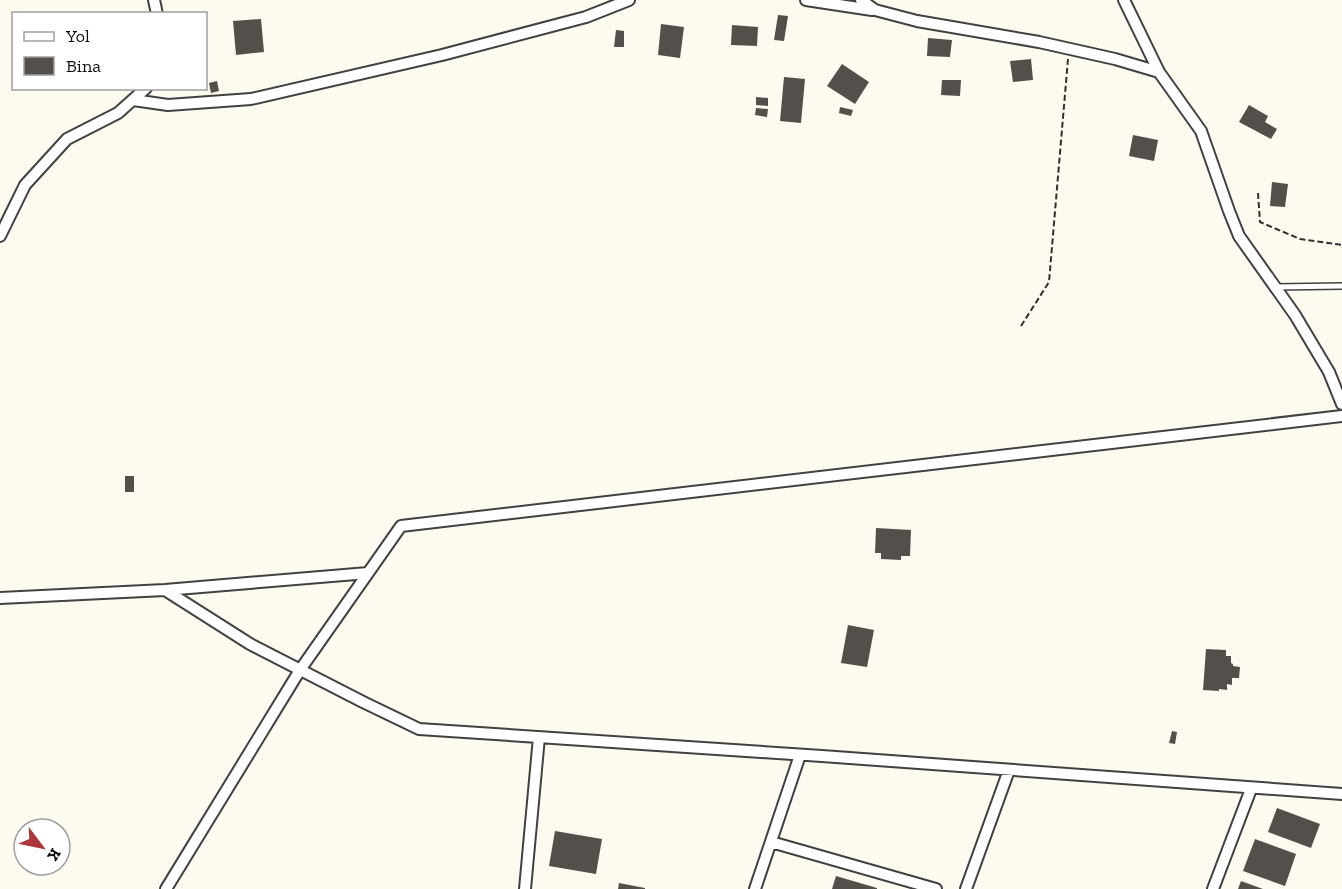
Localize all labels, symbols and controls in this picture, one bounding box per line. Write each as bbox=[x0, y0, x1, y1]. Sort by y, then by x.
legend bbox=[12, 12, 207, 90]
text: Yol bbox=[65, 25, 90, 47]
text: Bina bbox=[66, 55, 101, 77]
north arrow bbox=[12, 817, 72, 877]
text: K bbox=[43, 845, 65, 864]

